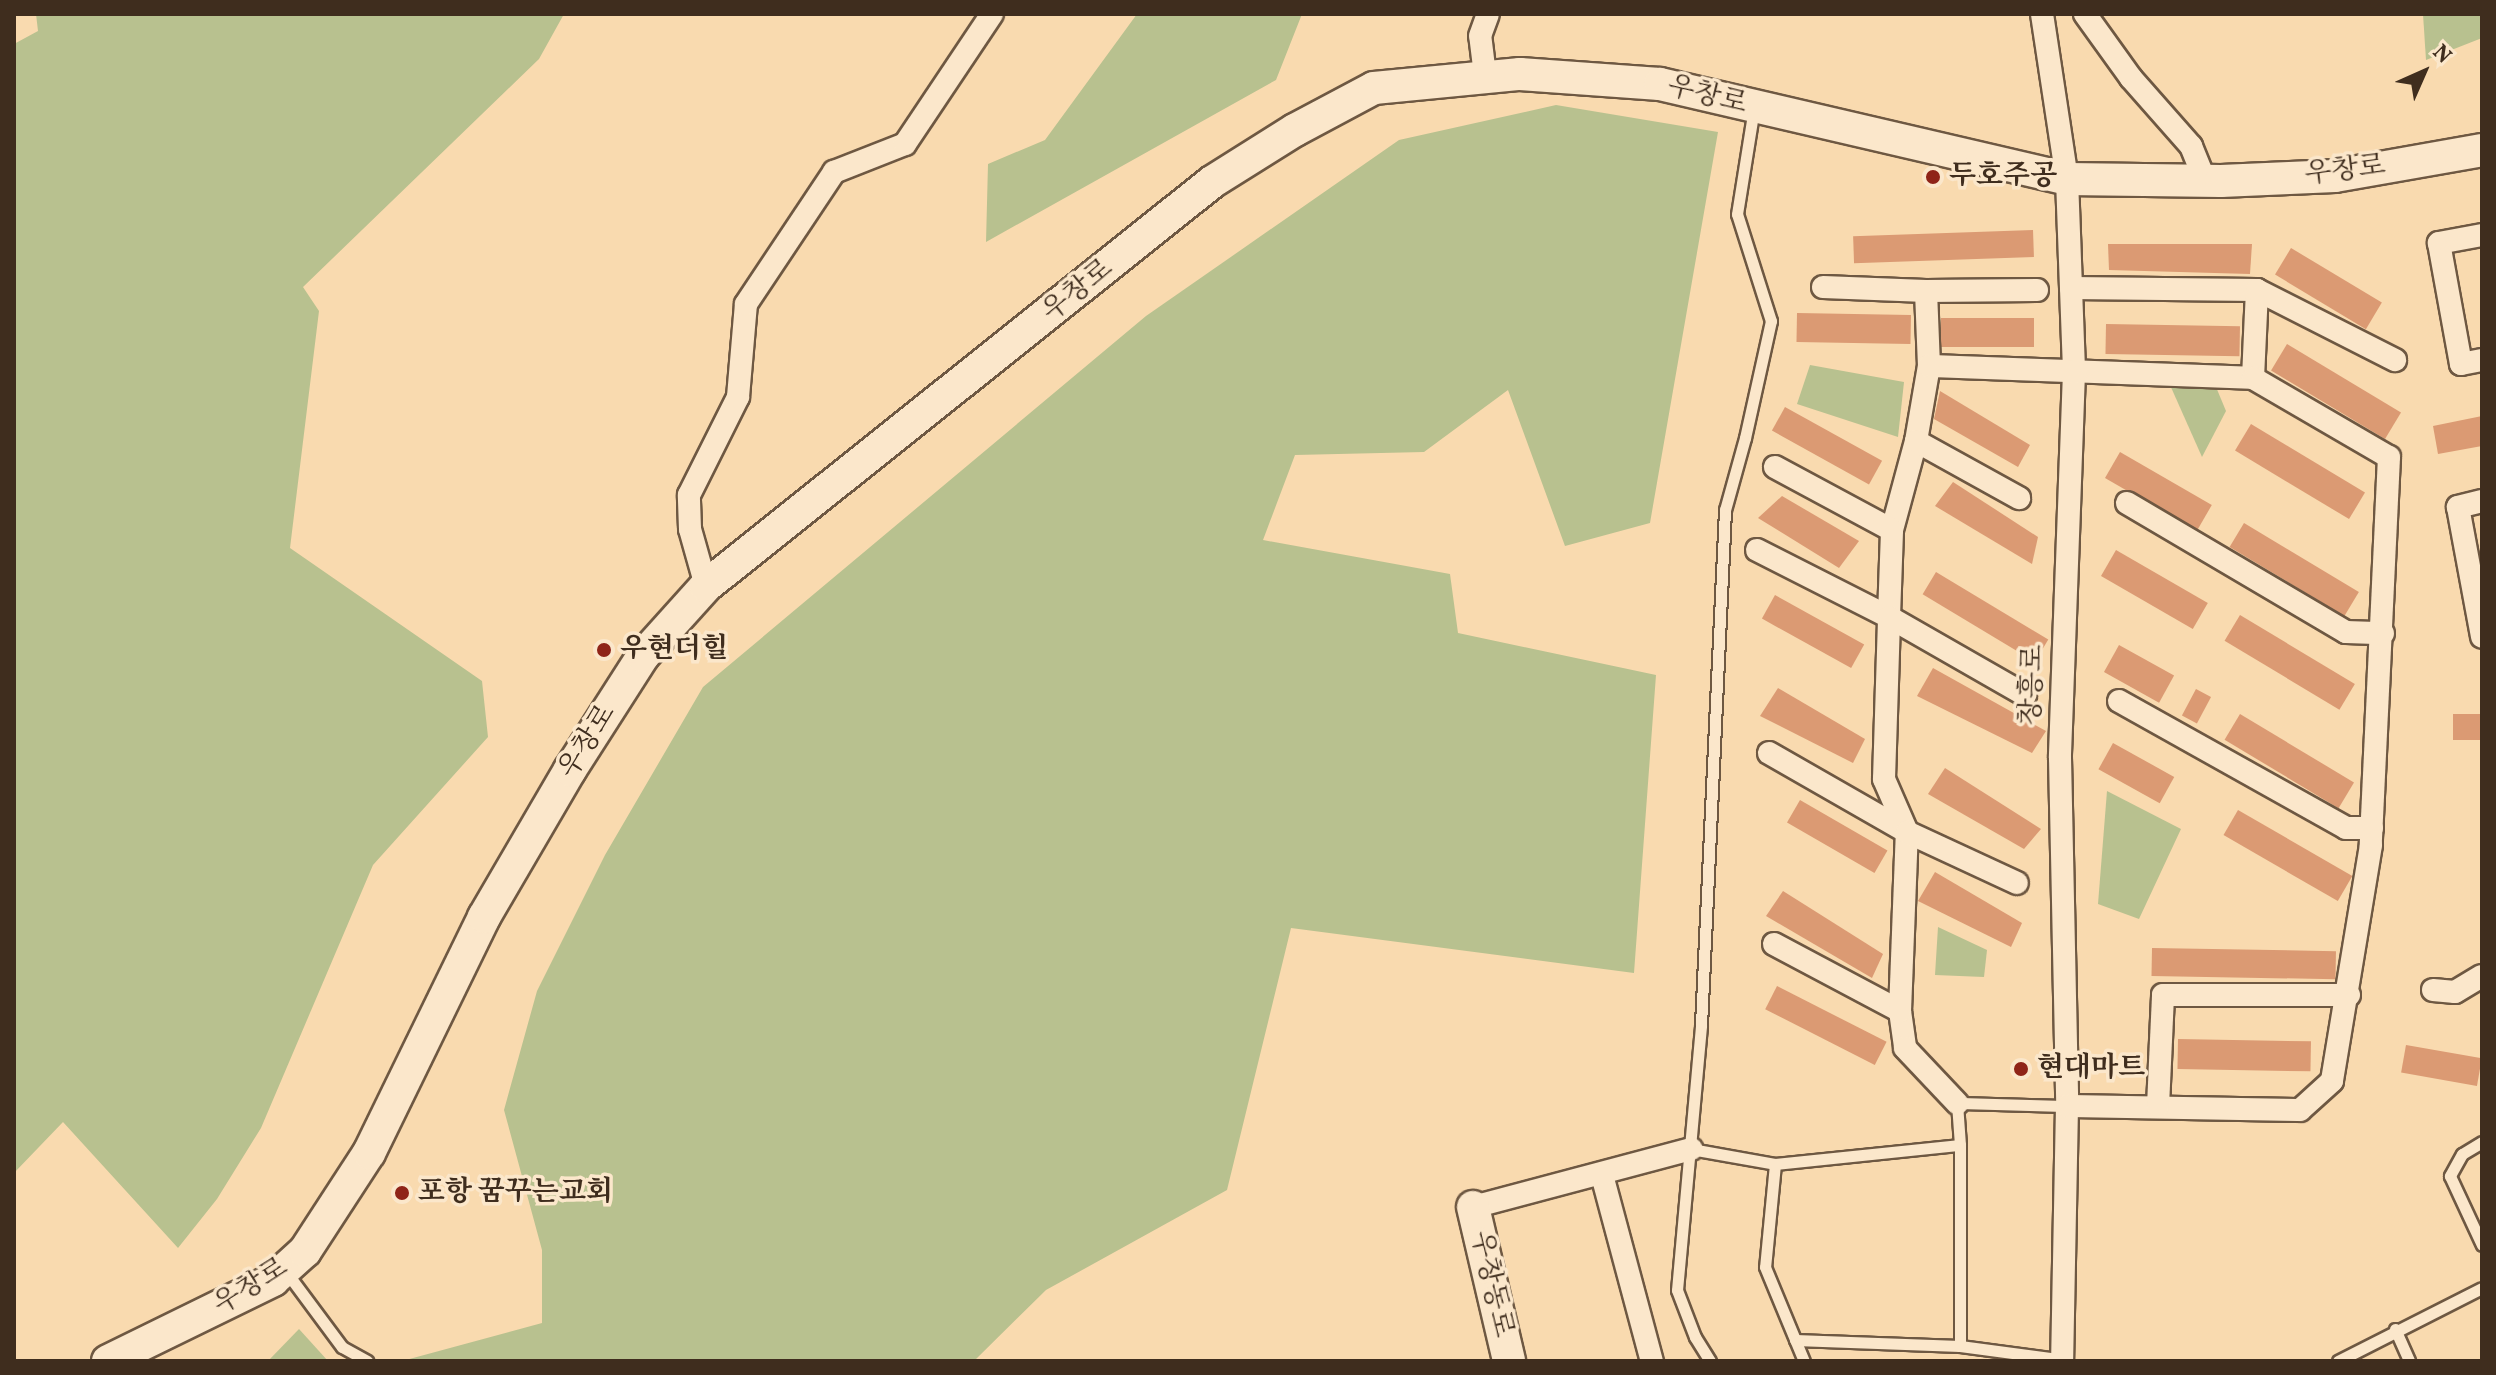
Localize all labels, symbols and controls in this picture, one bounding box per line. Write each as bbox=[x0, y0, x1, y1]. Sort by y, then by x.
north arrow bbox=[2384, 32, 2464, 112]
text: N bbox=[2425, 38, 2458, 71]
street label: 우창로 bbox=[1664, 70, 1750, 122]
street label: 우창로 bbox=[2303, 149, 2387, 193]
place label: 두호주공 bbox=[1949, 160, 2057, 194]
marker: 두호주공 bbox=[1924, 168, 1942, 186]
street label: 우창로 bbox=[1036, 252, 1120, 330]
place label: 우현더힐 bbox=[620, 633, 728, 667]
marker: 우현더힐 bbox=[595, 641, 613, 659]
street label: 창흥로 bbox=[2015, 644, 2051, 726]
street label: 우창로 bbox=[552, 699, 624, 785]
place label: 현대마트 bbox=[2037, 1052, 2145, 1086]
marker: 현대마트 bbox=[2012, 1060, 2030, 1078]
place label: 포항 꿈꾸는교회 bbox=[418, 1176, 613, 1210]
marker: 포항 꿈꾸는교회 bbox=[393, 1184, 411, 1202]
street label: 우창동로 bbox=[1462, 1228, 1520, 1340]
street label: 우창로 bbox=[208, 1251, 294, 1323]

